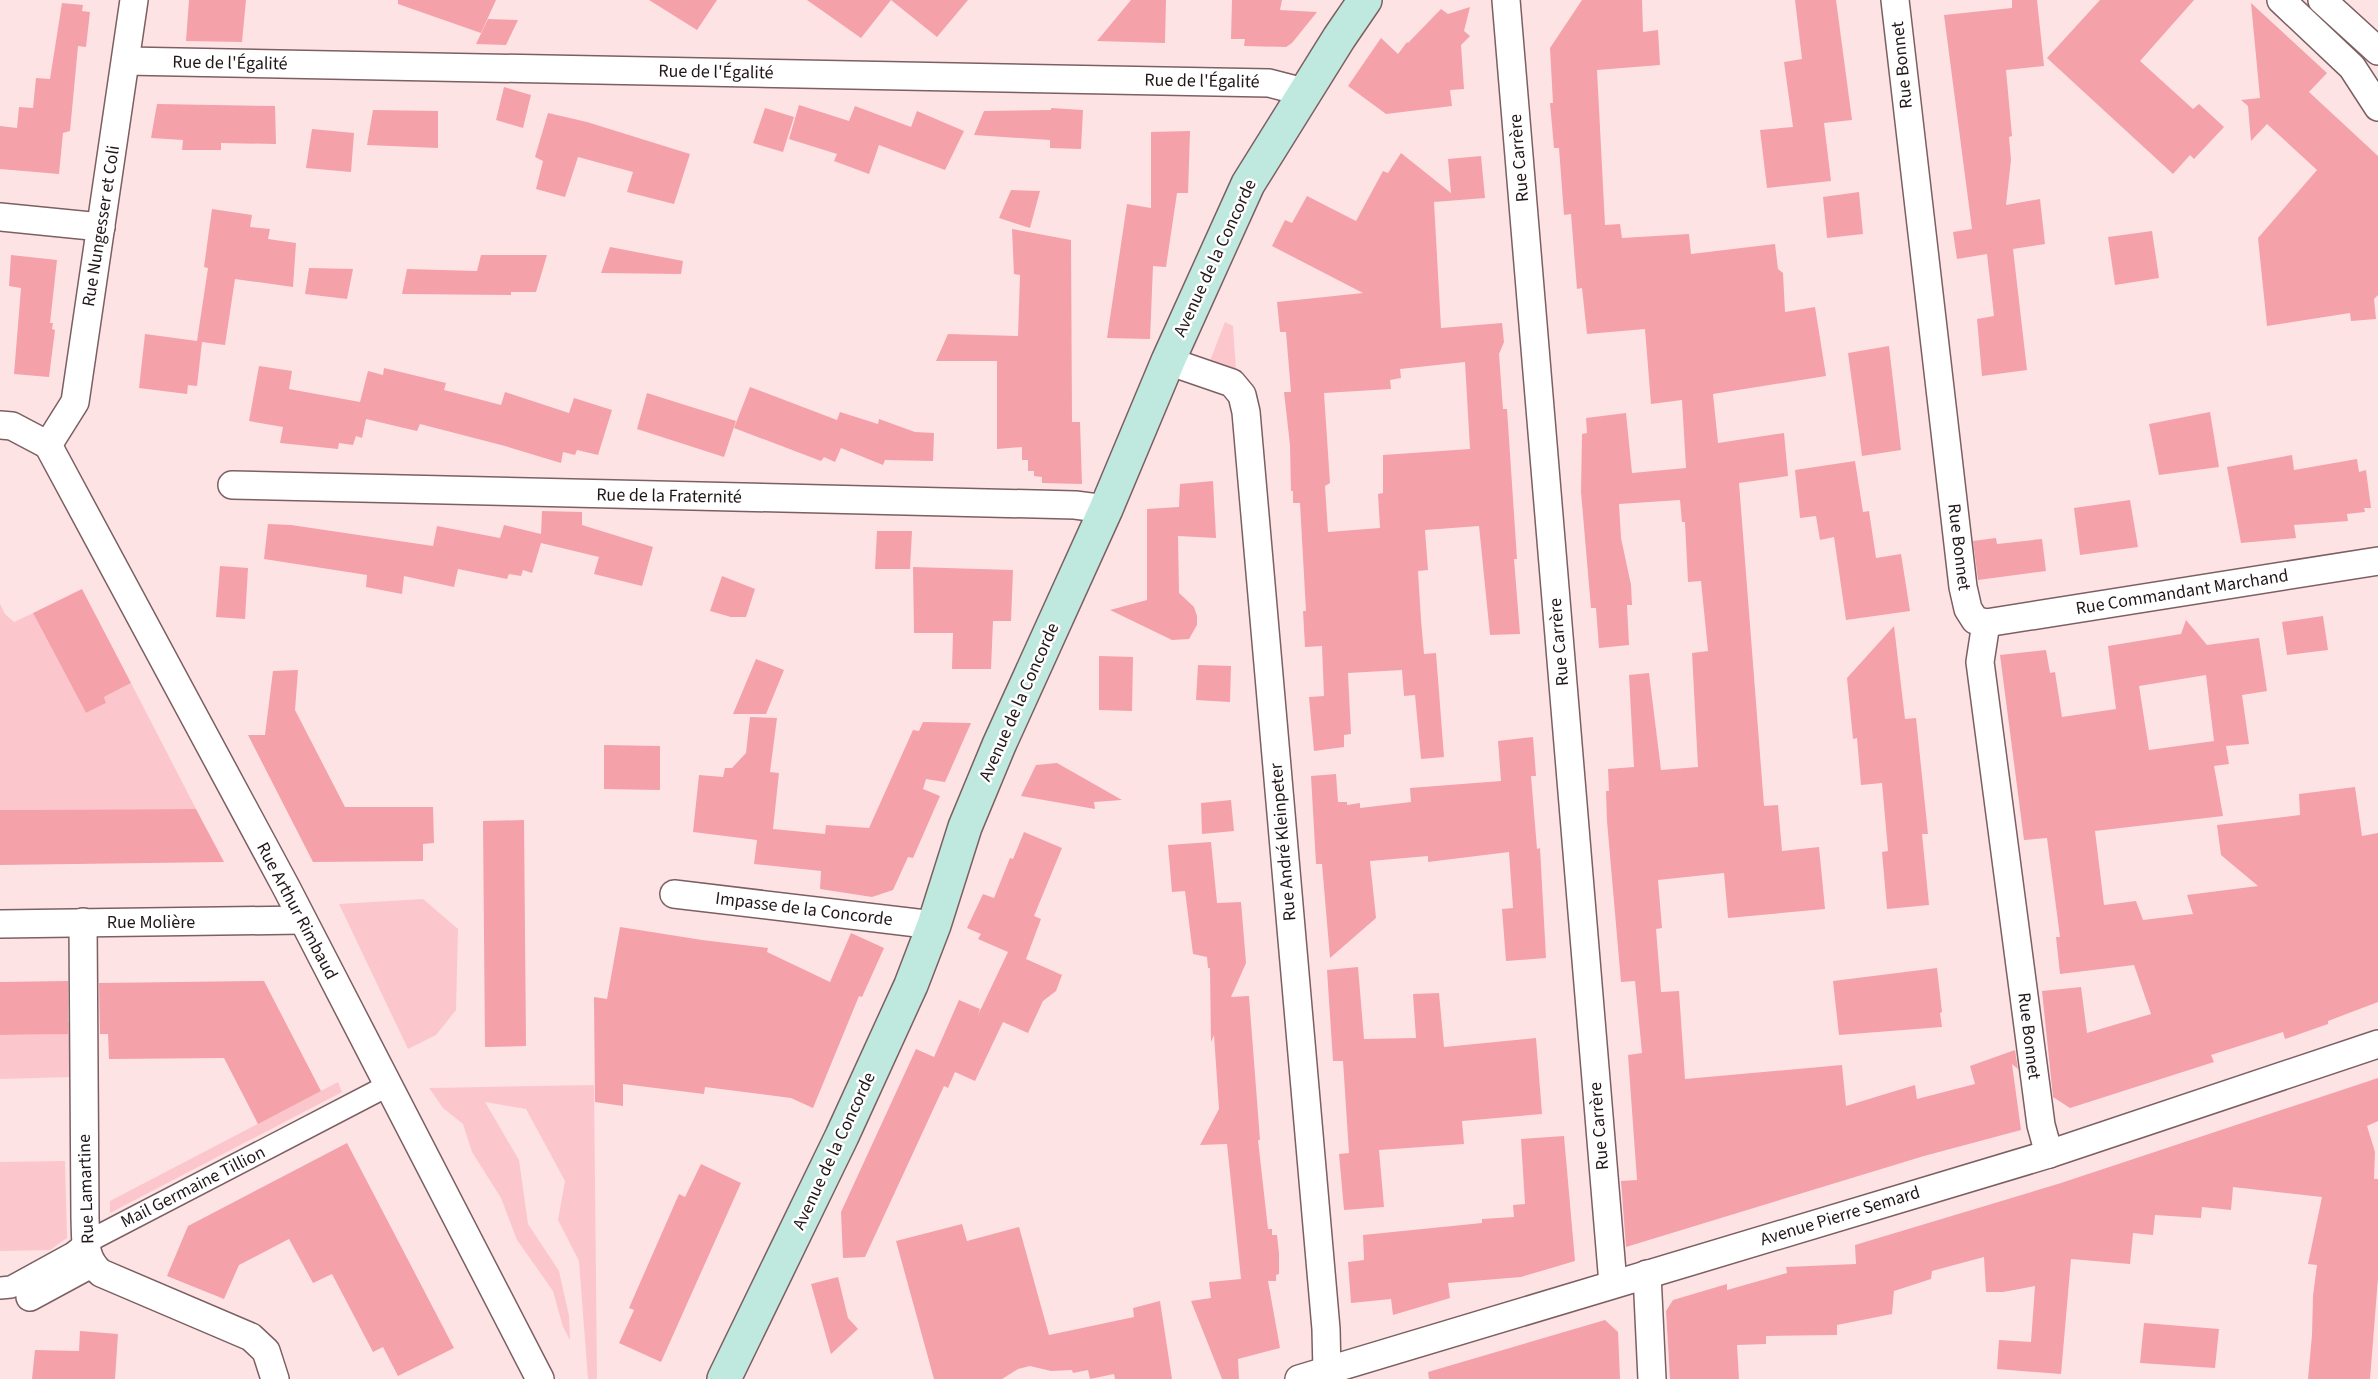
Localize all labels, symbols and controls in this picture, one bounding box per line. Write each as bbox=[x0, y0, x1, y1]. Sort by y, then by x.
street label: Rue Bonnet bbox=[1885, 20, 1919, 110]
street label: Rue de l'Égalité bbox=[172, 49, 288, 77]
street label: Rue de l'Égalité bbox=[658, 58, 774, 86]
street label: Rue de l'Égalité bbox=[1144, 67, 1260, 95]
street label: Rue Carrère bbox=[1503, 113, 1535, 203]
street label: Rue Nungesser et Coli bbox=[76, 144, 126, 308]
street label: Avenue de la Concorde bbox=[1167, 175, 1263, 341]
street label: Rue de la Fraternité bbox=[596, 482, 742, 510]
street label: Rue Bonnet bbox=[1941, 502, 1977, 592]
street label: Rue Commandant Marchand bbox=[2074, 563, 2290, 621]
street label: Rue Carrère bbox=[1543, 597, 1575, 687]
street label: Avenue de la Concorde bbox=[973, 619, 1065, 785]
street label: Rue André Kleinpeter bbox=[1264, 761, 1302, 922]
street label: Rue Arthur Rimbaud bbox=[250, 838, 344, 984]
street label: Impasse de la Concorde bbox=[714, 886, 894, 932]
street label: Rue Molière bbox=[107, 910, 195, 935]
street label: Rue Bonnet bbox=[2011, 991, 2047, 1081]
street label: Avenue de la Concorde bbox=[786, 1068, 882, 1234]
street label: Rue Carrère bbox=[1583, 1081, 1615, 1171]
street label: Rue Lamartine bbox=[72, 1134, 100, 1244]
street label: Mail Germaine Tillion bbox=[116, 1140, 270, 1234]
street label: Avenue Pierre Semard bbox=[1757, 1180, 1923, 1252]

